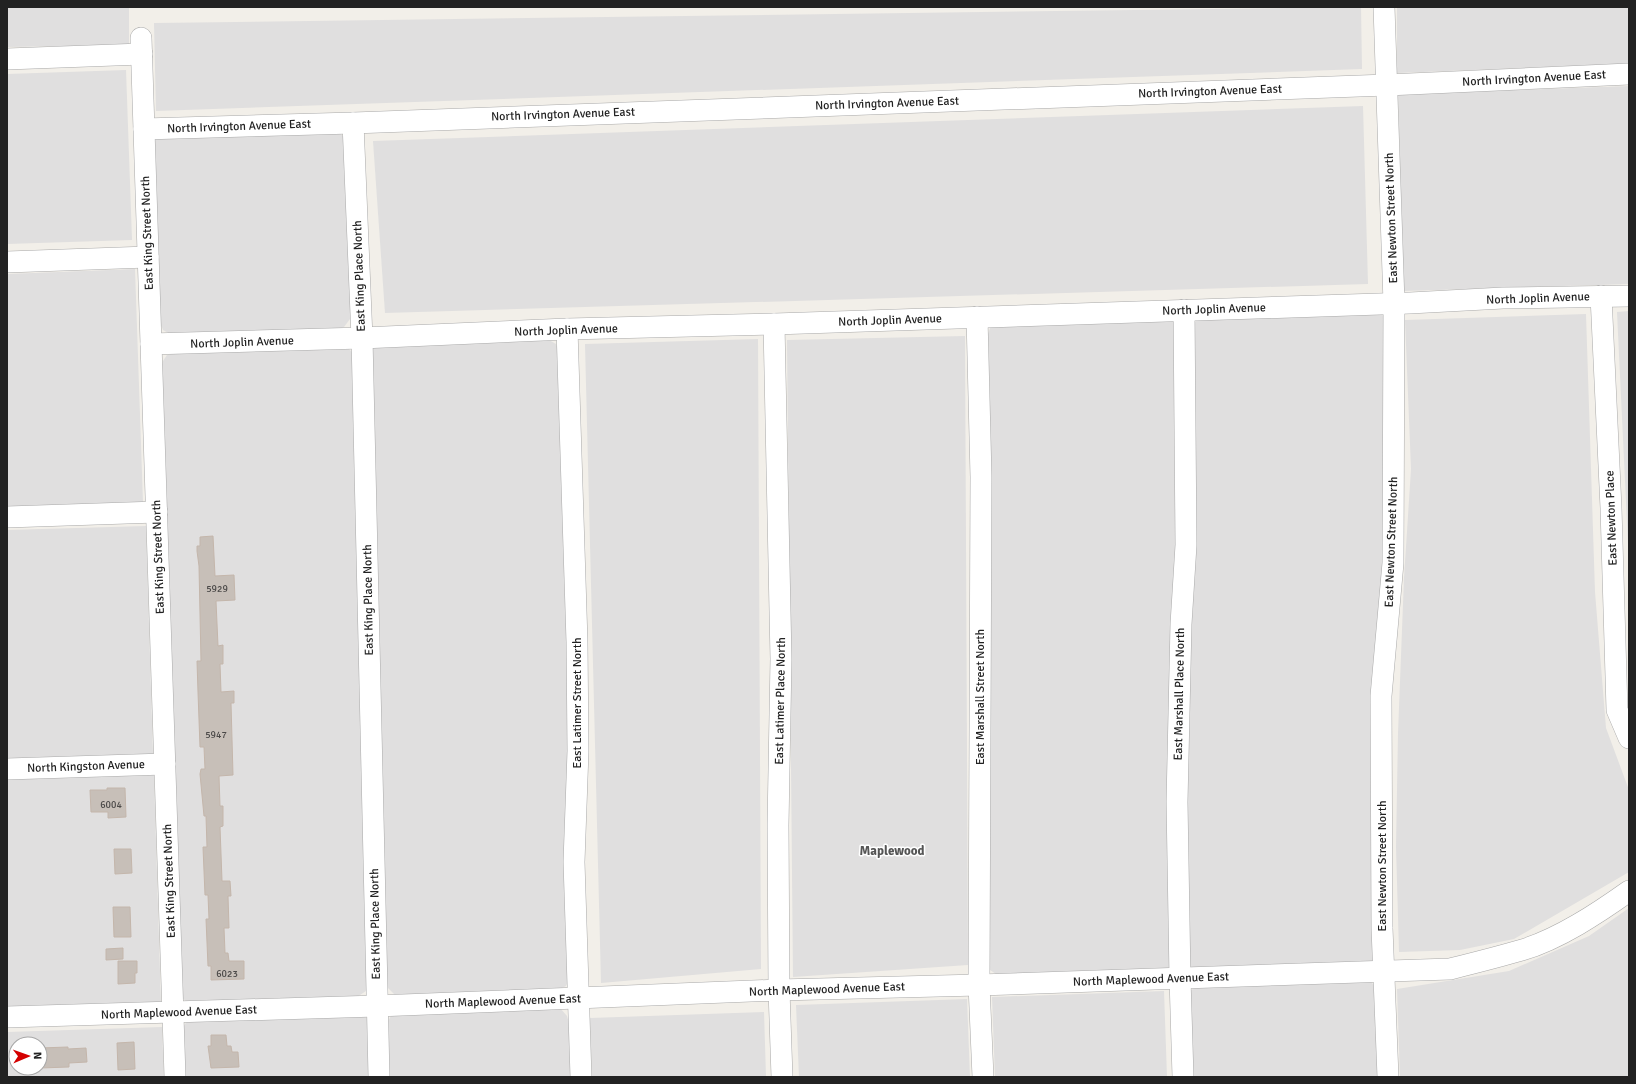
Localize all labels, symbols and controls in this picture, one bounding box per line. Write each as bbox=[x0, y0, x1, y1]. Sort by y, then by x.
street label: North Irvington Avenue East bbox=[1462, 67, 1606, 90]
street label: North Irvington Avenue East bbox=[1138, 81, 1282, 102]
street label: North Irvington Avenue East bbox=[815, 93, 959, 114]
street label: North Irvington Avenue East bbox=[491, 104, 635, 125]
street label: North Irvington Avenue East bbox=[167, 116, 311, 137]
street label: East Newton Street North bbox=[1382, 152, 1401, 284]
street label: East King Street North bbox=[138, 175, 157, 290]
street label: East King Place North bbox=[350, 220, 369, 332]
street label: North Joplin Avenue bbox=[1486, 289, 1590, 308]
street label: North Joplin Avenue bbox=[1162, 300, 1266, 319]
street label: North Joplin Avenue bbox=[838, 311, 942, 330]
street label: North Joplin Avenue bbox=[514, 321, 618, 340]
street label: North Joplin Avenue bbox=[190, 333, 294, 352]
street label: East Newton Place bbox=[1602, 470, 1621, 566]
street label: East Newton Street North bbox=[1382, 476, 1401, 608]
street label: East King Street North bbox=[149, 499, 168, 614]
street label: East King Place North bbox=[360, 544, 377, 656]
house number: 5929 bbox=[206, 583, 228, 595]
street label: East Marshall Place North bbox=[1171, 627, 1188, 761]
street label: East Marshall Street North bbox=[973, 629, 988, 765]
street label: East Latimer Place North bbox=[772, 637, 789, 765]
street label: East Latimer Street North bbox=[570, 638, 585, 768]
house number: 5947 bbox=[205, 729, 227, 741]
street label: North Kingston Avenue bbox=[27, 757, 145, 776]
house number: 6004 bbox=[100, 799, 122, 811]
street label: East Newton Street North bbox=[1375, 801, 1390, 931]
street label: East King Street North bbox=[160, 823, 179, 938]
district label: Maplewood bbox=[859, 843, 925, 859]
street label: East King Place North bbox=[367, 868, 384, 980]
house number: 6023 bbox=[216, 968, 238, 980]
street label: North Maplewood Avenue East bbox=[1073, 969, 1229, 990]
street label: North Maplewood Avenue East bbox=[749, 979, 905, 1000]
street label: North Maplewood Avenue East bbox=[425, 991, 581, 1012]
street label: North Maplewood Avenue East bbox=[101, 1002, 257, 1023]
north arrow bbox=[8, 1036, 48, 1076]
text: N bbox=[31, 1052, 44, 1060]

